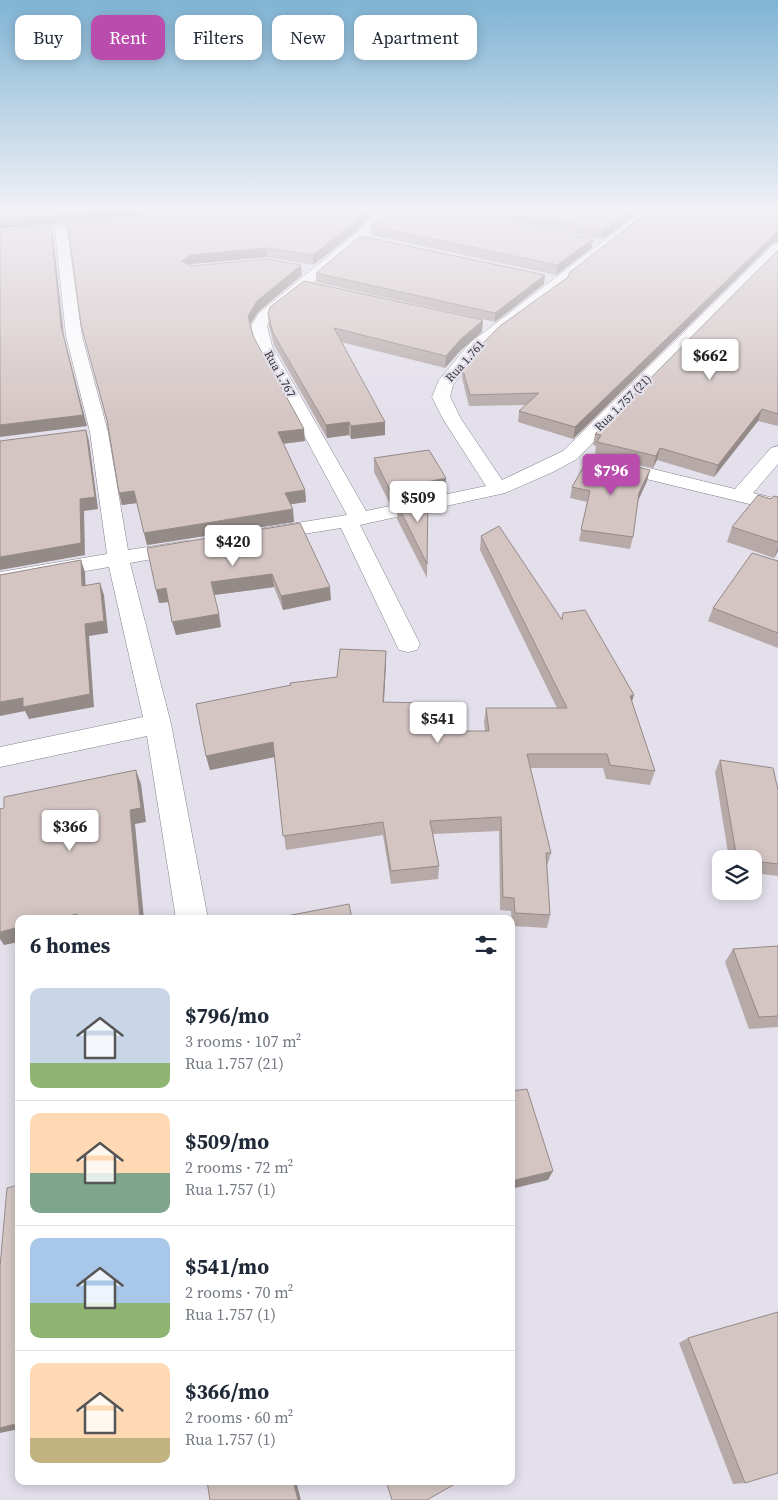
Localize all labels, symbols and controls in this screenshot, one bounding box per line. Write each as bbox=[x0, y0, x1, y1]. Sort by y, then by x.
chip: Buy bbox=[15, 15, 81, 60]
chip: Rent bbox=[91, 15, 165, 60]
chip: Filters bbox=[175, 15, 262, 60]
chip: New bbox=[272, 15, 344, 60]
chip: Apartment bbox=[354, 15, 477, 60]
street label: Rua 1.761 bbox=[442, 337, 488, 385]
pin: $662 bbox=[680, 338, 740, 381]
text: $662 bbox=[693, 344, 727, 366]
street label: Rua 1.767 bbox=[261, 348, 299, 400]
street label: Rua 1.757 (21) bbox=[591, 371, 655, 435]
pin: $796 bbox=[581, 454, 641, 496]
text: $796 bbox=[594, 459, 628, 481]
pin: $509 bbox=[388, 480, 448, 523]
text: $509 bbox=[401, 486, 435, 508]
pin: $420 bbox=[203, 524, 263, 567]
text: $420 bbox=[216, 530, 250, 552]
pin: $541 bbox=[408, 702, 468, 744]
text: $541 bbox=[421, 707, 455, 729]
pin: $366 bbox=[40, 810, 100, 852]
text: $366 bbox=[53, 815, 87, 837]
map controls bbox=[712, 850, 762, 900]
button: layers bbox=[712, 850, 762, 900]
text: 6 homes bbox=[30, 931, 110, 960]
icon: filters bbox=[472, 931, 500, 959]
text: $796/mo bbox=[185, 1001, 269, 1030]
icon: home bbox=[70, 1008, 130, 1068]
text: 3 rooms · 107 m² bbox=[185, 1030, 301, 1052]
text: Rua 1.757 (21) bbox=[185, 1052, 284, 1074]
text: $509/mo bbox=[185, 1127, 269, 1156]
icon: home bbox=[70, 1133, 130, 1193]
text: 2 rooms · 72 m² bbox=[185, 1156, 293, 1178]
text: Rua 1.757 (1) bbox=[185, 1178, 276, 1200]
text: $541/mo bbox=[185, 1252, 269, 1281]
icon: home bbox=[70, 1258, 130, 1318]
text: 2 rooms · 70 m² bbox=[185, 1281, 293, 1303]
text: Rua 1.757 (1) bbox=[185, 1303, 276, 1325]
text: $366/mo bbox=[185, 1377, 269, 1406]
icon: home bbox=[70, 1383, 130, 1443]
text: 2 rooms · 60 m² bbox=[185, 1406, 293, 1428]
text: Rua 1.757 (1) bbox=[185, 1428, 276, 1450]

